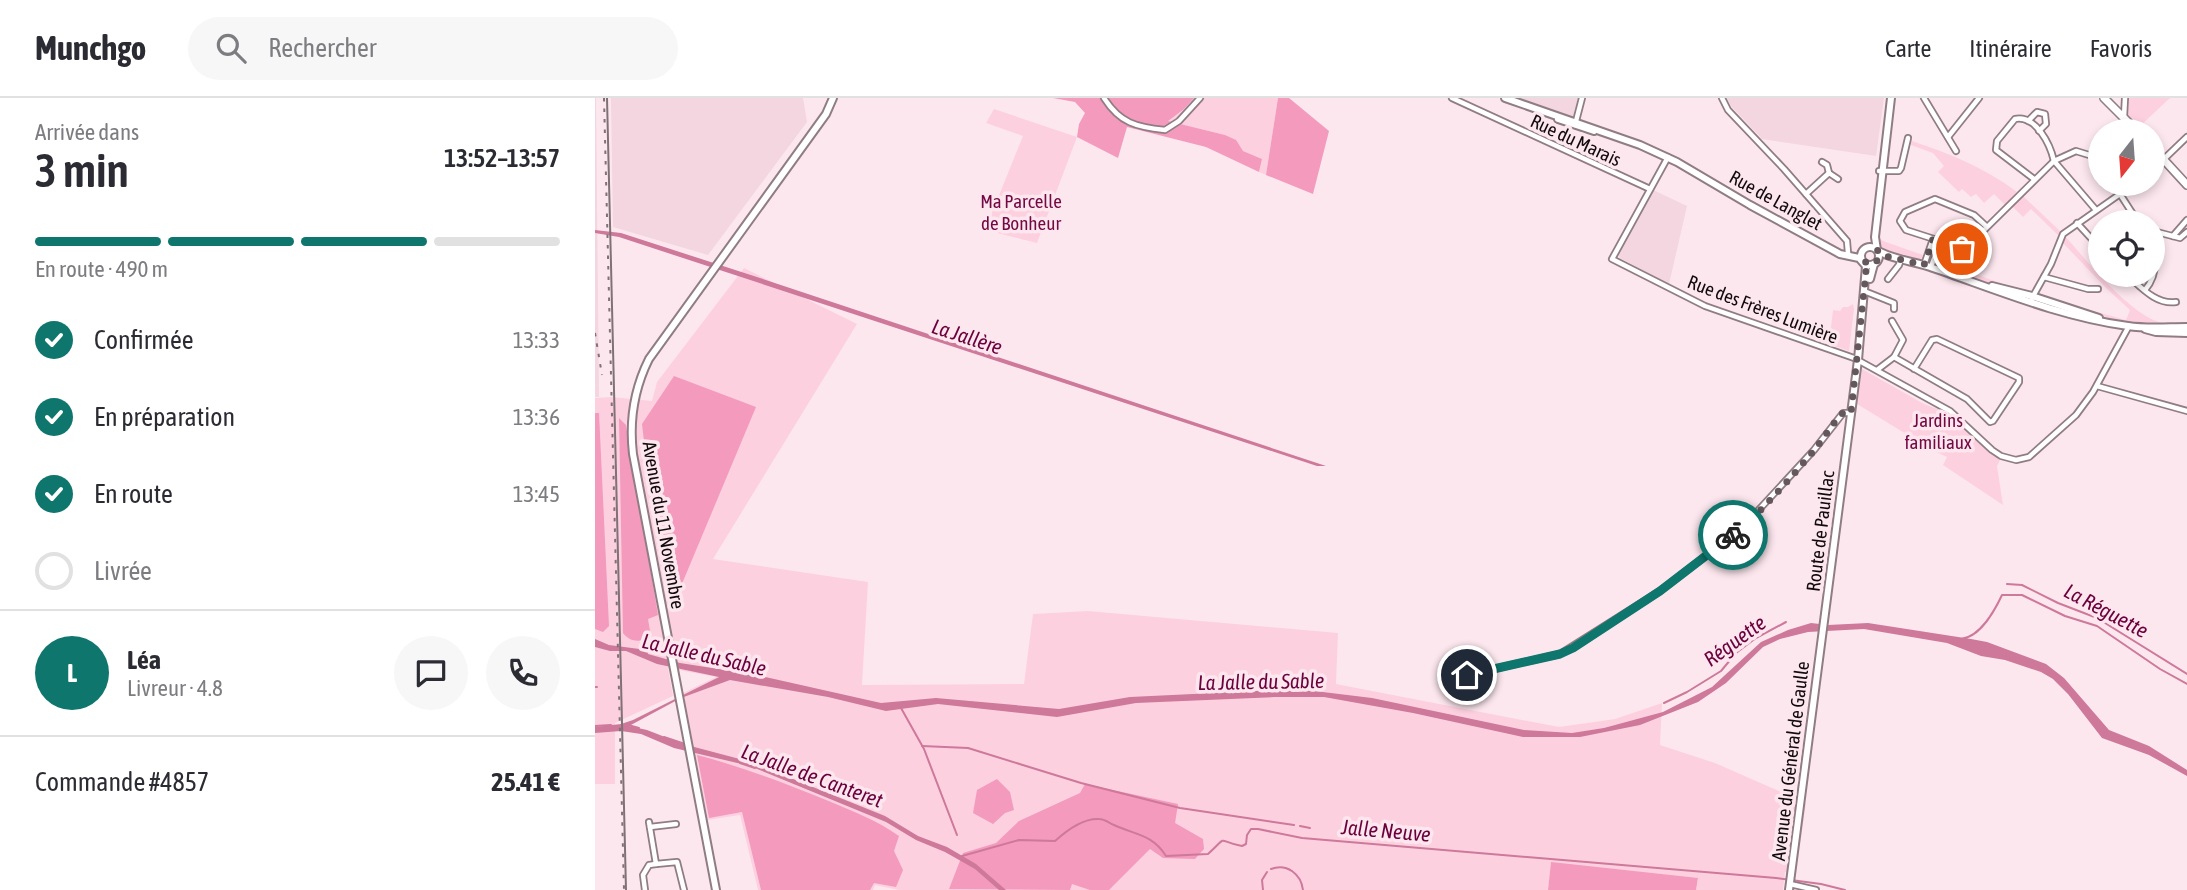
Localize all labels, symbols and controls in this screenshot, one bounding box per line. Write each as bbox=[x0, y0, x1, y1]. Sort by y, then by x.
search box bbox=[188, 17, 678, 80]
text: Munchgo bbox=[35, 29, 146, 67]
icon: search bbox=[212, 29, 250, 67]
text: Rechercher bbox=[268, 33, 376, 63]
text: Carte bbox=[1885, 35, 1931, 62]
text: Itinéraire bbox=[1969, 35, 2052, 62]
text: Favoris bbox=[2090, 35, 2152, 62]
street label: Rue du Marais bbox=[1527, 109, 1625, 171]
text: Arrivée dans bbox=[35, 119, 139, 145]
north arrow bbox=[2088, 119, 2165, 196]
map controls bbox=[2088, 119, 2165, 287]
text: 13:52–13:57 bbox=[444, 143, 560, 173]
text: 3 min bbox=[35, 144, 129, 197]
street label: Rue de Langlet bbox=[1726, 165, 1826, 235]
park label: Ma Parcelle de Bonheur bbox=[980, 190, 1062, 234]
button: locate bbox=[2088, 210, 2165, 287]
pin bbox=[1932, 219, 1992, 279]
icon: bag bbox=[1943, 230, 1981, 268]
text: En route · 490 m bbox=[35, 256, 168, 282]
street label: Rue des Frères Lumière bbox=[1685, 270, 1841, 348]
water label: La Jallère bbox=[929, 313, 1006, 359]
icon: check bbox=[35, 321, 73, 359]
text: Confirmée bbox=[94, 325, 194, 355]
text: 13:33 bbox=[513, 327, 560, 353]
icon: check bbox=[35, 398, 73, 436]
text: En préparation bbox=[94, 402, 235, 432]
text: 13:36 bbox=[513, 404, 560, 430]
park label: Jardins familiaux bbox=[1904, 409, 1972, 453]
street label: Avenue du 11 Novembre bbox=[638, 440, 690, 610]
street label: Route de Pauillac bbox=[1802, 468, 1838, 593]
icon: check bbox=[35, 475, 73, 513]
text: En route bbox=[94, 479, 173, 509]
text: 13:45 bbox=[513, 481, 560, 507]
courier bbox=[1698, 500, 1768, 570]
icon: bike bbox=[1714, 516, 1752, 554]
text: Livrée bbox=[94, 556, 152, 586]
water label: La Réguette bbox=[2060, 578, 2152, 642]
water label: Réguette bbox=[1699, 610, 1770, 671]
water label: La Jalle du Sable bbox=[640, 628, 769, 680]
button: chat bbox=[394, 636, 468, 710]
button: phone bbox=[486, 636, 560, 710]
text: Léa bbox=[127, 645, 161, 675]
pin bbox=[1437, 645, 1497, 705]
icon: home bbox=[1448, 656, 1486, 694]
text: L bbox=[67, 658, 77, 688]
street label: Avenue du Général de Gaulle bbox=[1767, 660, 1813, 862]
water label: La Jalle du Sable bbox=[1197, 668, 1325, 694]
text: Livreur · 4.8 bbox=[127, 675, 223, 701]
water label: La Jalle de Canteret bbox=[738, 738, 886, 812]
text: Commande #4857 bbox=[35, 767, 209, 797]
text: 25.41 € bbox=[491, 767, 560, 797]
water label: Jalle Neuve bbox=[1339, 814, 1432, 846]

